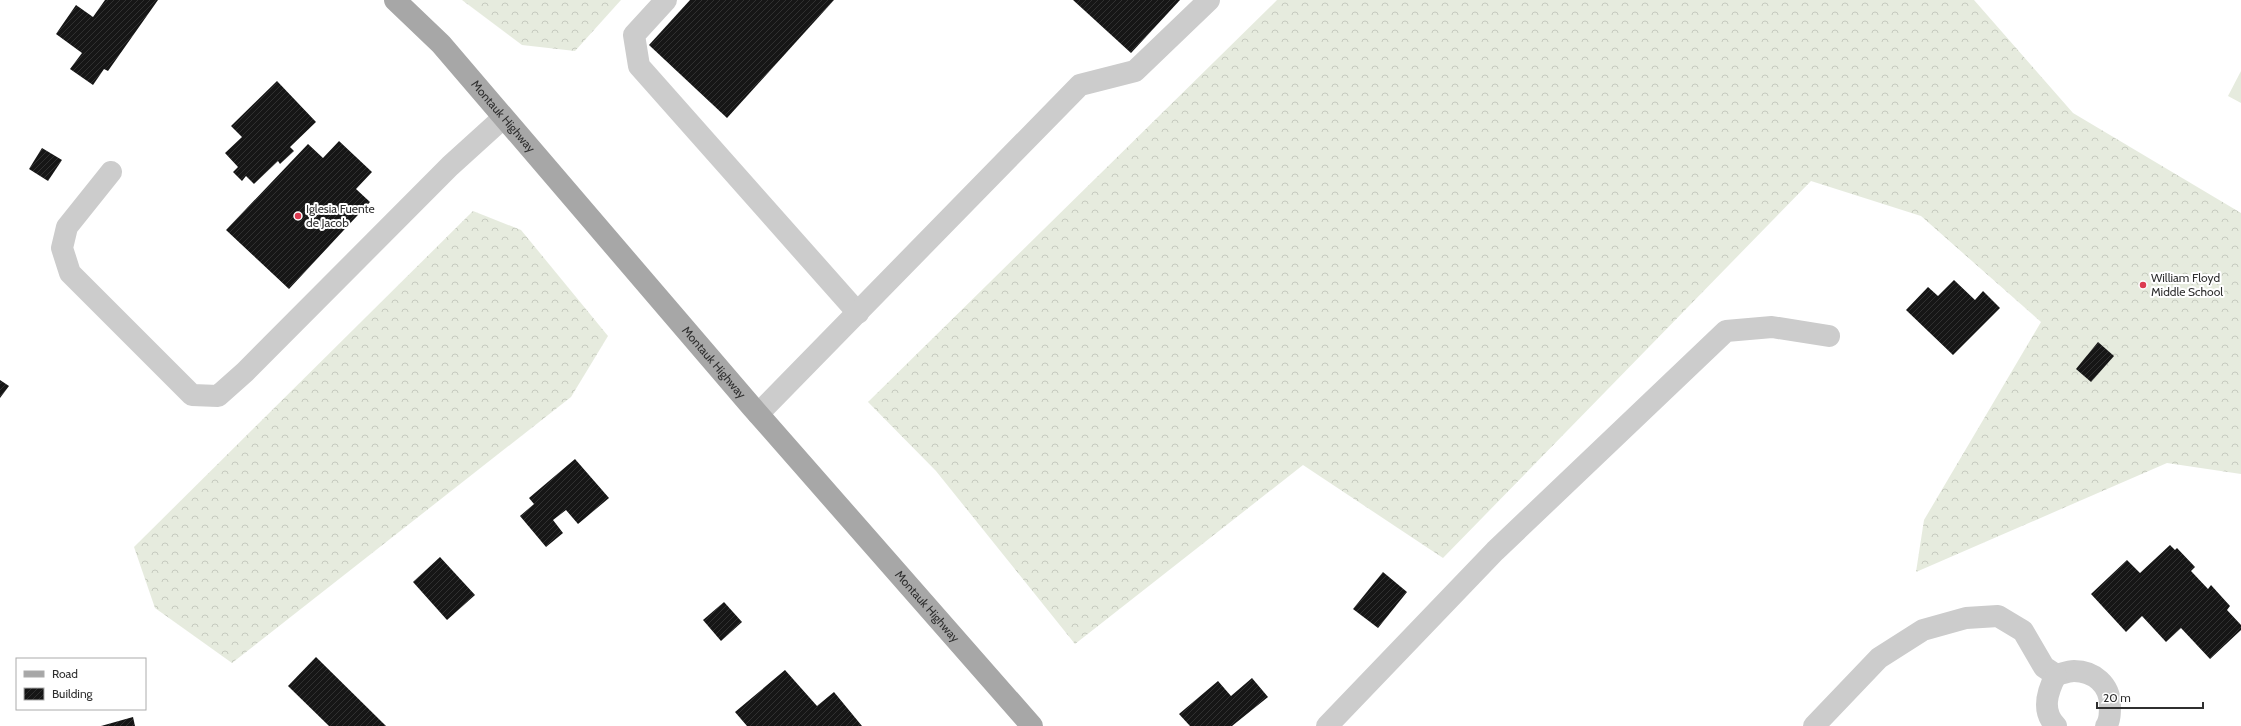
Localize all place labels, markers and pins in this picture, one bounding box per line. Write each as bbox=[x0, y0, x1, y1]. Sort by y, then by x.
place label: Iglesia Fuente de Jacob bbox=[306, 201, 375, 230]
marker: Iglesia Fuente de Jacob bbox=[293, 211, 303, 221]
place label: William Floyd Middle School bbox=[2151, 270, 2223, 299]
marker: William Floyd Middle School bbox=[2138, 280, 2148, 290]

